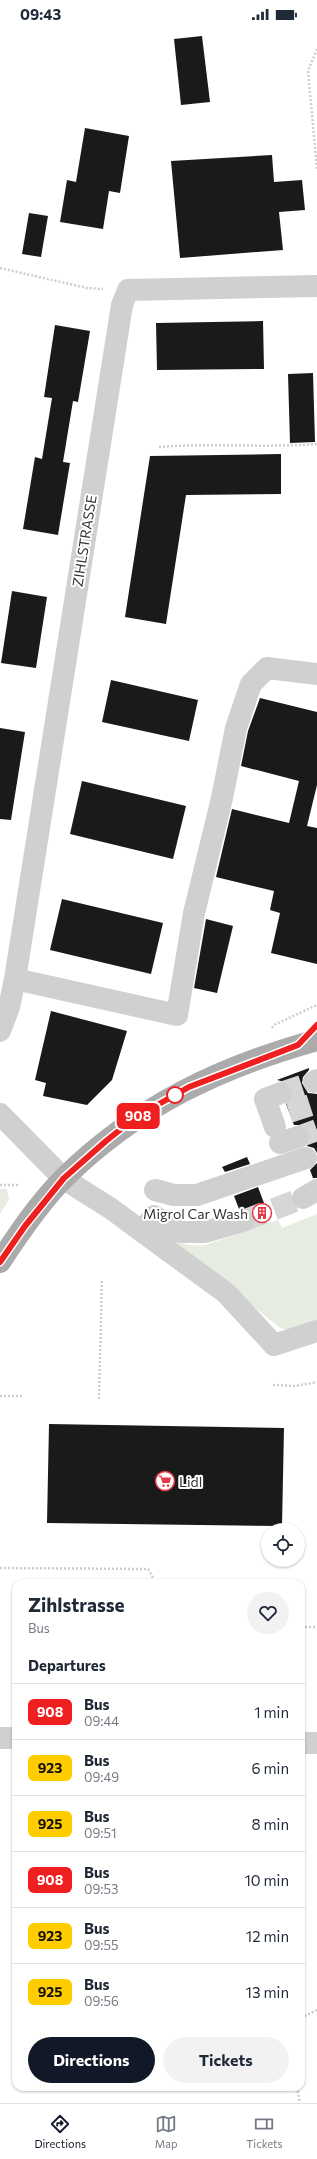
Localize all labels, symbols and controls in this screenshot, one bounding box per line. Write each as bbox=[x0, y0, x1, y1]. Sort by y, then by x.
text: 09:43 bbox=[20, 5, 61, 23]
street label: ZIHLSTRASSE bbox=[68, 494, 100, 588]
unlabelled marker bbox=[166, 1086, 184, 1104]
line badge: 908 bbox=[115, 1103, 161, 1129]
text: 908 bbox=[125, 1107, 151, 1124]
building icon: Migrol Car Wash bbox=[251, 1202, 273, 1224]
place label: Migrol Car Wash bbox=[143, 1205, 248, 1222]
supermarket icon: Lidl bbox=[154, 1470, 176, 1492]
place label: Lidl bbox=[179, 1473, 202, 1490]
map controls bbox=[261, 1523, 305, 1567]
button: locate bbox=[261, 1523, 305, 1567]
button: heart bbox=[247, 1592, 289, 1634]
text: Zihlstrasse bbox=[28, 1593, 125, 1616]
text: Bus bbox=[28, 1620, 50, 1636]
text: Departures bbox=[28, 1656, 106, 1674]
text: Bus bbox=[84, 1695, 109, 1713]
text: 908 bbox=[37, 1703, 63, 1720]
text: 1 min bbox=[254, 1703, 289, 1721]
text: 09:44 bbox=[84, 1713, 119, 1729]
text: Bus bbox=[84, 1751, 109, 1769]
text: 923 bbox=[38, 1759, 62, 1776]
text: 6 min bbox=[251, 1759, 289, 1777]
text: 09:49 bbox=[84, 1769, 119, 1785]
text: Bus bbox=[84, 1807, 109, 1825]
text: 925 bbox=[38, 1815, 62, 1832]
text: 8 min bbox=[251, 1815, 289, 1833]
text: 09:51 bbox=[84, 1825, 116, 1841]
text: Bus bbox=[84, 1863, 109, 1881]
text: 908 bbox=[37, 1871, 63, 1888]
text: 10 min bbox=[244, 1871, 289, 1889]
text: 09:53 bbox=[84, 1881, 118, 1897]
text: Bus bbox=[84, 1919, 109, 1937]
text: 923 bbox=[38, 1927, 62, 1944]
text: 12 min bbox=[246, 1927, 289, 1945]
text: 09:55 bbox=[84, 1937, 118, 1953]
text: Bus bbox=[84, 1975, 109, 1993]
text: 925 bbox=[38, 1983, 62, 2000]
text: 13 min bbox=[246, 1983, 289, 2001]
text: 09:56 bbox=[84, 1993, 119, 2009]
button: Directions bbox=[28, 2037, 155, 2083]
button: Tickets bbox=[163, 2037, 289, 2083]
tab: Directions bbox=[34, 2113, 86, 2150]
tab: Map bbox=[155, 2113, 178, 2150]
tab: Tickets bbox=[246, 2113, 283, 2150]

